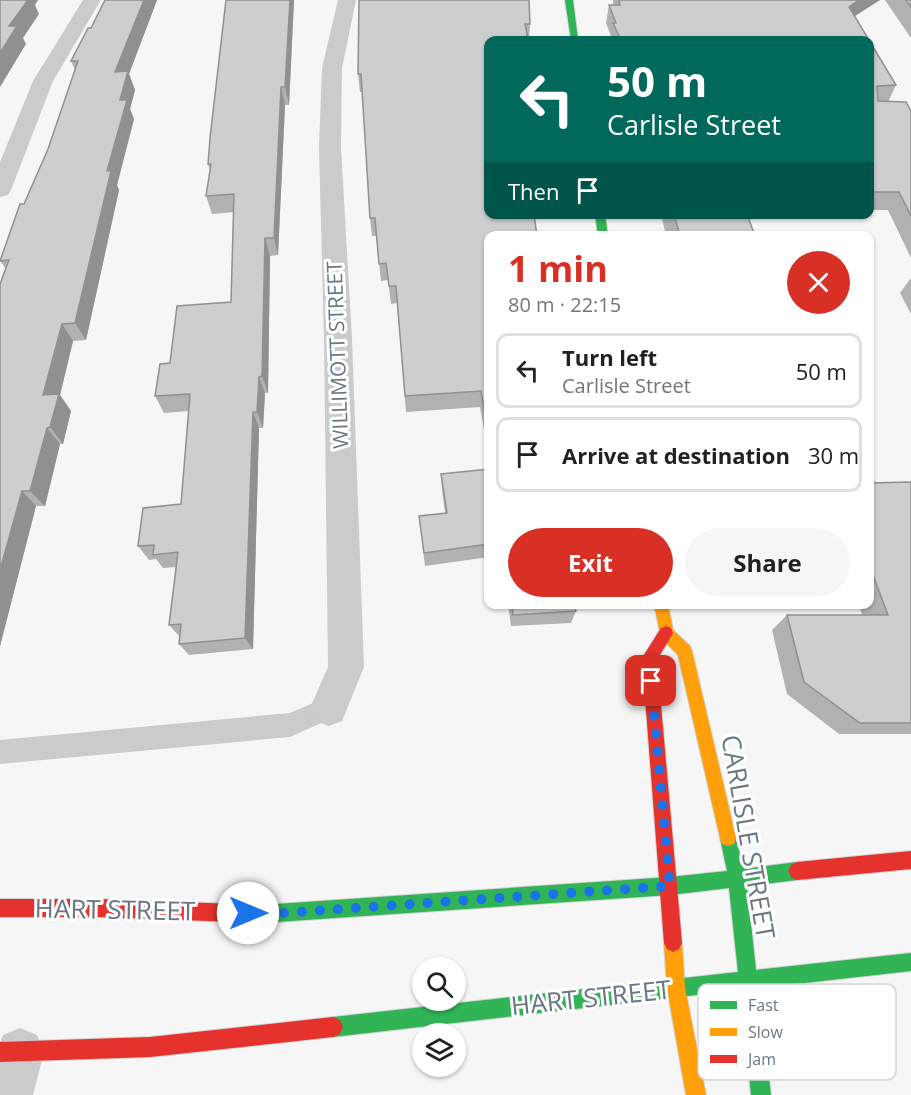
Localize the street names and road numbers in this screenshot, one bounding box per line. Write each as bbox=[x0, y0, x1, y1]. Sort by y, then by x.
street label: WILLIMOTT STREET bbox=[320, 260, 354, 449]
street label: CARLISLE STREET bbox=[713, 732, 785, 942]
street label: HART STREET bbox=[34, 890, 196, 928]
street label: HART STREET bbox=[509, 971, 673, 1023]

